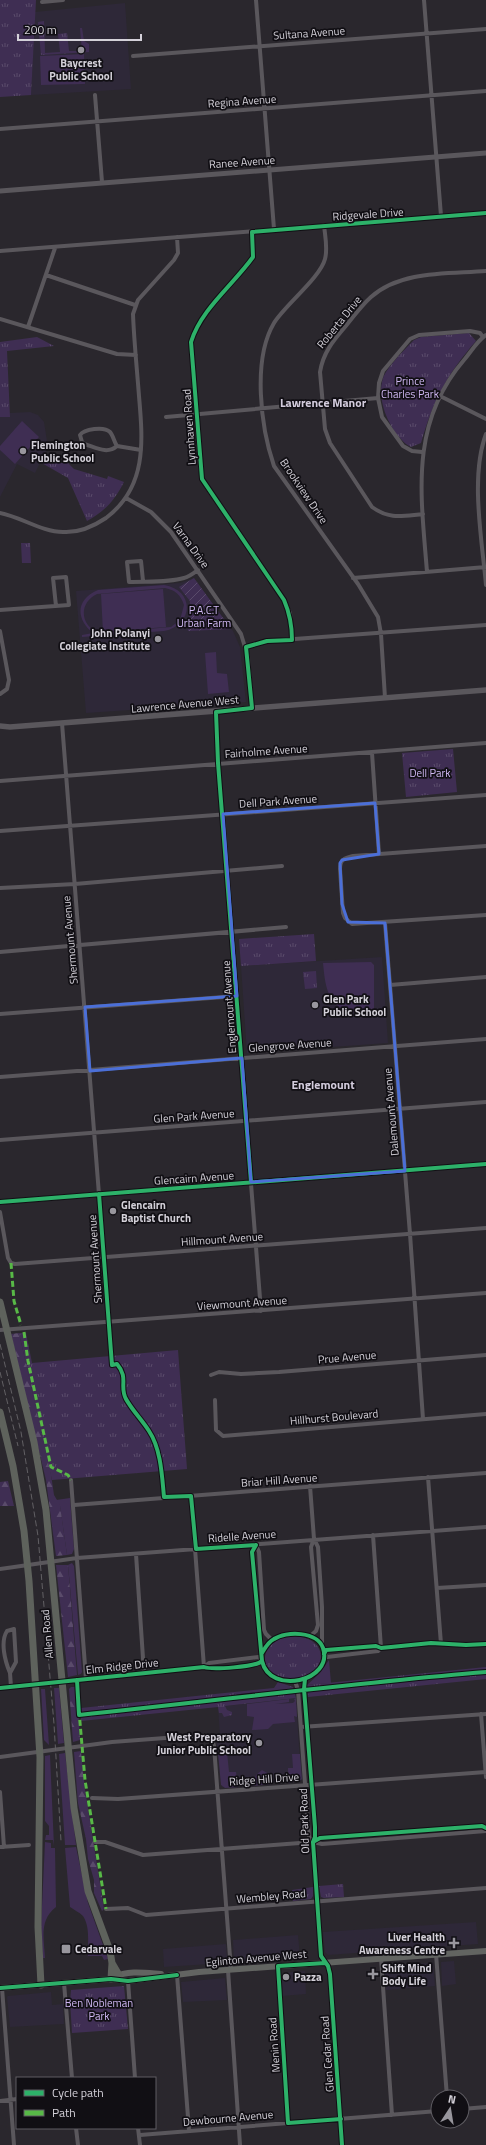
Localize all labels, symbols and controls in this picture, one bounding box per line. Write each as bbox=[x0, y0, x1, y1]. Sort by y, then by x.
scale bar bbox=[18, 16, 141, 42]
text: 200 m bbox=[24, 20, 57, 39]
street label: Sultana Avenue bbox=[273, 22, 346, 43]
marker: Baycrest Public School bbox=[76, 45, 86, 55]
place label: Baycrest Public School bbox=[49, 55, 113, 84]
street label: Regina Avenue bbox=[207, 91, 277, 111]
street label: Ranee Avenue bbox=[208, 152, 276, 172]
street label: Ridgevale Drive bbox=[332, 203, 405, 224]
street label: Roberta Drive bbox=[313, 292, 365, 352]
park label: Prince Charles Park bbox=[381, 373, 440, 402]
street label: Lynnhaven Road bbox=[178, 388, 200, 466]
district label: Lawrence Manor bbox=[280, 393, 367, 412]
place label: Flemington Public School bbox=[31, 437, 94, 466]
marker: Flemington Public School bbox=[18, 446, 28, 456]
street label: Brookview Drive bbox=[276, 455, 332, 527]
street label: Varna Drive bbox=[169, 519, 213, 572]
park label: P.A.C.T Urban Farm bbox=[177, 602, 231, 631]
place label: John Polanyi Collegiate Institute bbox=[59, 625, 150, 654]
marker: John Polanyi Collegiate Institute bbox=[153, 634, 163, 644]
street label: Lawrence Avenue West bbox=[131, 691, 240, 717]
street label: Fairholme Avenue bbox=[224, 740, 308, 762]
park label: Dell Park bbox=[409, 765, 451, 781]
street label: Dell Park Avenue bbox=[239, 790, 318, 812]
street label: Shermount Avenue bbox=[58, 895, 82, 985]
street label: Englemount Avenue bbox=[218, 960, 240, 1054]
place label: Glen Park Public School bbox=[323, 991, 386, 1020]
marker: Glen Park Public School bbox=[310, 1000, 320, 1010]
street label: Glengrove Avenue bbox=[248, 1034, 333, 1056]
street label: Dalemount Avenue bbox=[379, 1067, 403, 1157]
district label: Englemount bbox=[291, 1075, 355, 1094]
street label: Glen Park Avenue bbox=[153, 1105, 235, 1127]
street label: Glencairn Avenue bbox=[154, 1167, 235, 1189]
place label: Glencairn Baptist Church bbox=[121, 1197, 191, 1226]
marker: Glencairn Baptist Church bbox=[108, 1206, 118, 1216]
street label: Shermount Avenue bbox=[84, 1214, 106, 1304]
street label: Hillmount Avenue bbox=[180, 1228, 264, 1250]
street label: Viewmount Avenue bbox=[196, 1292, 288, 1314]
street label: Prue Avenue bbox=[317, 1346, 377, 1368]
street label: Hillhurst Boulevard bbox=[289, 1405, 379, 1429]
street label: Briar Hill Avenue bbox=[240, 1469, 318, 1491]
street label: Ridelle Avenue bbox=[208, 1526, 277, 1546]
street label: Allen Road bbox=[37, 1609, 57, 1659]
street label: Elm Ridge Drive bbox=[85, 1654, 160, 1678]
place label: West Preparatory Junior Public School bbox=[157, 1729, 251, 1758]
marker: West Preparatory Junior Public School bbox=[254, 1738, 264, 1748]
street label: Ridge Hill Drive bbox=[229, 1769, 300, 1789]
street label: Old Park Road bbox=[295, 1788, 313, 1854]
street label: Wembley Road bbox=[236, 1885, 307, 1907]
place label: Liver Health Awareness Centre bbox=[359, 1929, 445, 1958]
marker: Liver Health Awareness Centre bbox=[448, 1937, 460, 1949]
place label: Cedarvale bbox=[75, 1941, 122, 1957]
marker: Cedarvale bbox=[60, 1943, 72, 1955]
street label: Eglinton Avenue West bbox=[205, 1946, 307, 1970]
place label: Shift Mind Body Life bbox=[382, 1960, 432, 1989]
marker: Shift Mind Body Life bbox=[367, 1968, 379, 1980]
place label: Pazza bbox=[294, 1969, 322, 1985]
marker: Pazza bbox=[281, 1972, 291, 1982]
park label: Ben Nobleman Park bbox=[65, 1995, 133, 2024]
street label: Glen Cedar Road bbox=[316, 2015, 338, 2092]
street label: Menin Road bbox=[264, 2017, 284, 2073]
legend bbox=[16, 2077, 156, 2129]
text: Cycle path bbox=[52, 2083, 104, 2102]
north arrow bbox=[430, 2089, 470, 2129]
text: N bbox=[447, 2091, 457, 2108]
text: Path bbox=[52, 2103, 76, 2122]
street label: Dewbourne Avenue bbox=[182, 2106, 274, 2130]

